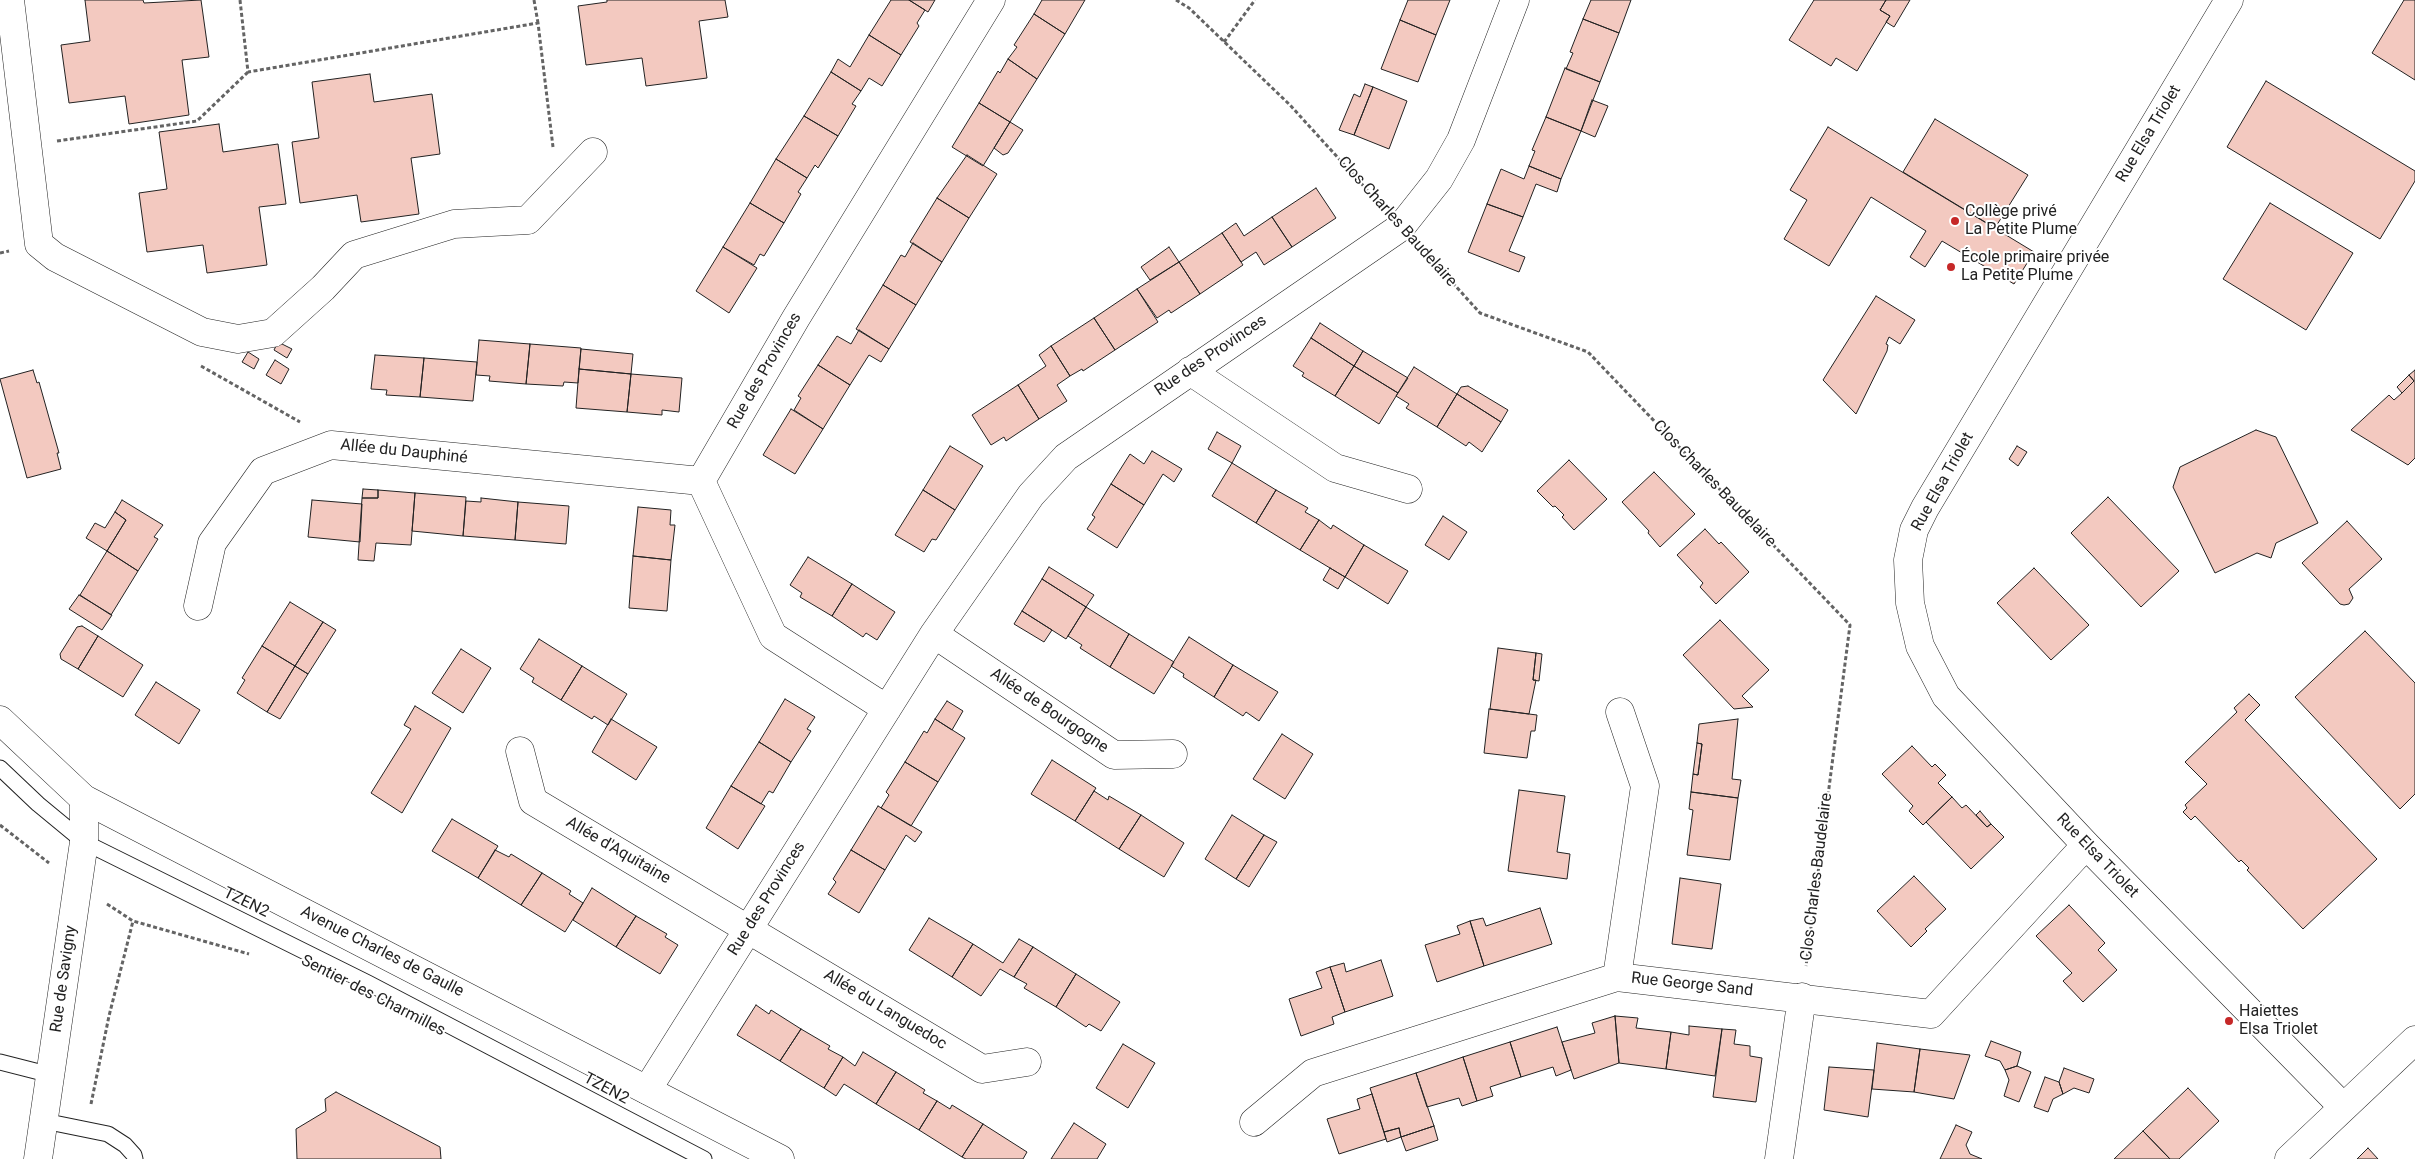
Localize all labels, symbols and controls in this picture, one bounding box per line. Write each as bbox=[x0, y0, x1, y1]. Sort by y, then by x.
street label: Rue Elsa Triolet bbox=[2112, 82, 2186, 186]
street label: Clos Charles Baudelaire bbox=[1333, 153, 1461, 291]
place label: Collège privé La Petite Plume bbox=[1965, 202, 2077, 240]
marker: Collège privé La Petite Plume bbox=[1949, 215, 1961, 227]
place label: École primaire privée La Petite Plume bbox=[1961, 248, 2109, 286]
marker: École primaire privée La Petite Plume bbox=[1945, 261, 1957, 273]
street label: Rue des Provinces bbox=[724, 310, 806, 432]
street label: Rue des Provinces bbox=[1151, 311, 1271, 401]
street label: Clos Charles Baudelaire bbox=[1648, 417, 1780, 551]
street label: Rue Elsa Triolet bbox=[1908, 429, 1978, 535]
street label: Allée du Dauphiné bbox=[339, 436, 469, 468]
street label: Allée de Bourgogne bbox=[986, 664, 1112, 758]
street label: Clos Charles Baudelaire bbox=[1797, 792, 1837, 962]
street label: Rue Elsa Triolet bbox=[2052, 810, 2142, 902]
street label: Allée d'Aquitaine bbox=[562, 813, 674, 889]
street label: Rue des Provinces bbox=[724, 838, 810, 960]
street label: TZEN2 bbox=[220, 884, 272, 922]
street label: Avenue Charles de Gaulle bbox=[297, 902, 467, 1002]
street label: Rue de Savigny bbox=[47, 924, 81, 1034]
street label: Sentier des Charmilles bbox=[298, 951, 448, 1041]
street label: Allée du Languedoc bbox=[820, 966, 950, 1054]
street label: Rue George Sand bbox=[1630, 969, 1754, 1001]
place label: Haiettes Elsa Triolet bbox=[2239, 1002, 2318, 1040]
marker: Haiettes Elsa Triolet bbox=[2223, 1015, 2235, 1027]
street label: TZEN2 bbox=[580, 1069, 632, 1109]

